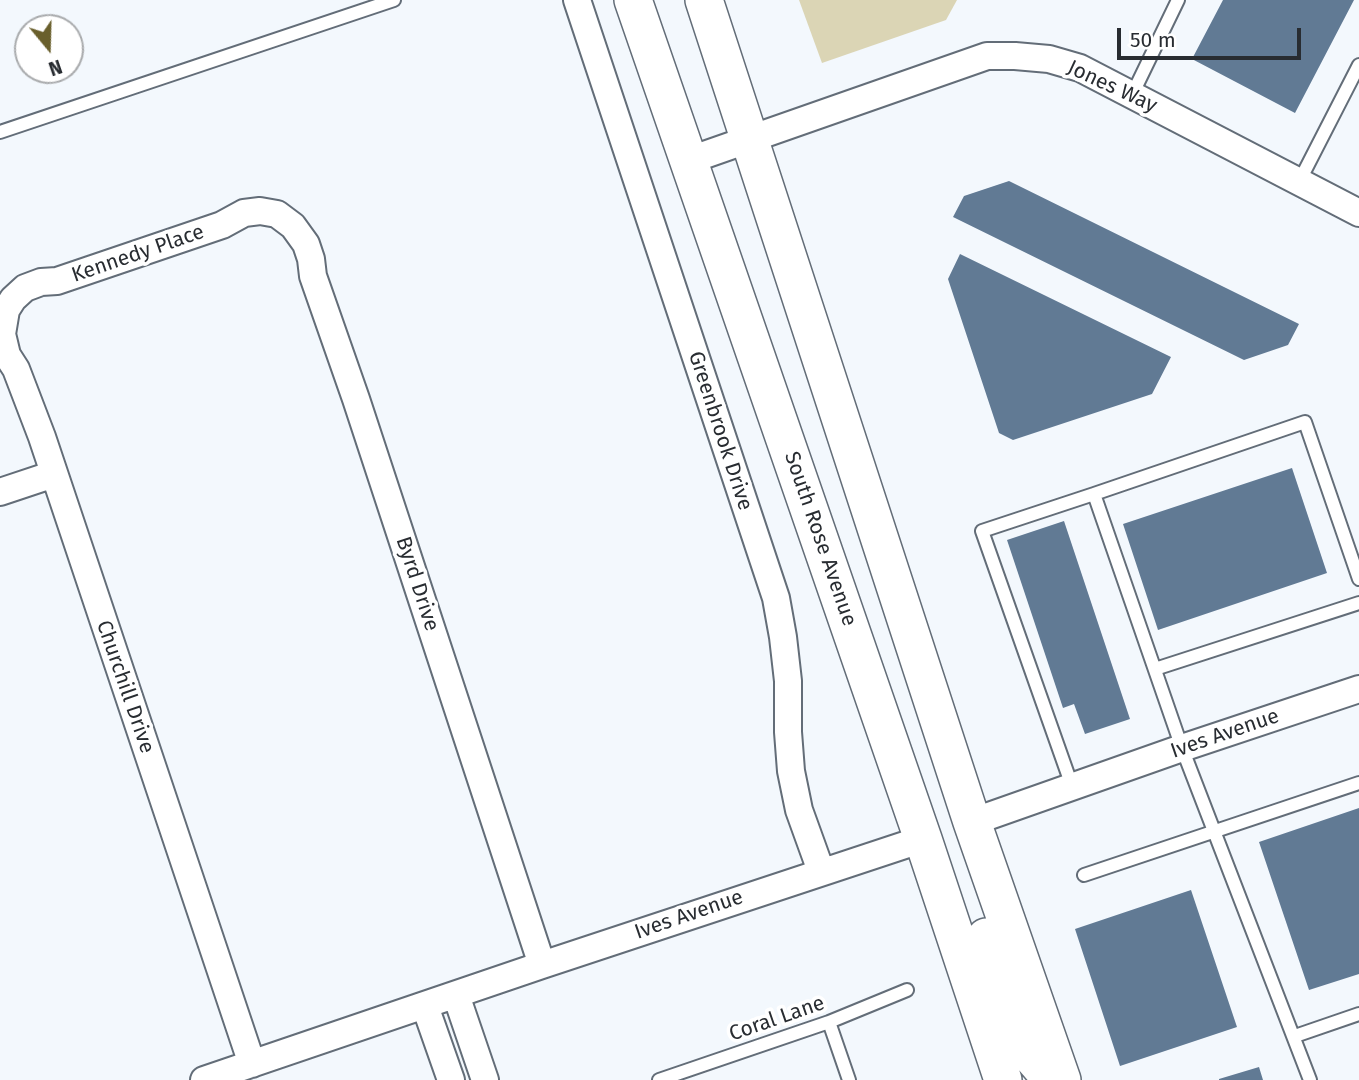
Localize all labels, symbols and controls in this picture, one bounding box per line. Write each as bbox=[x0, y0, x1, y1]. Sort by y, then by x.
north arrow bbox=[14, 14, 84, 84]
scale bar bbox=[1121, 14, 1305, 58]
text: 50 m bbox=[1130, 27, 1176, 53]
text: N bbox=[46, 55, 65, 80]
street label: Jones Way bbox=[1063, 55, 1161, 119]
street label: Kennedy Place bbox=[68, 220, 208, 288]
street label: Greenbrook Drive bbox=[682, 348, 758, 514]
street label: South Rose Avenue bbox=[778, 449, 862, 629]
street label: Byrd Drive bbox=[390, 534, 444, 634]
street label: Churchill Drive bbox=[90, 617, 160, 757]
street label: Ives Avenue bbox=[1167, 704, 1283, 764]
street label: Ives Avenue bbox=[631, 885, 747, 945]
street label: Coral Lane bbox=[726, 991, 828, 1047]

